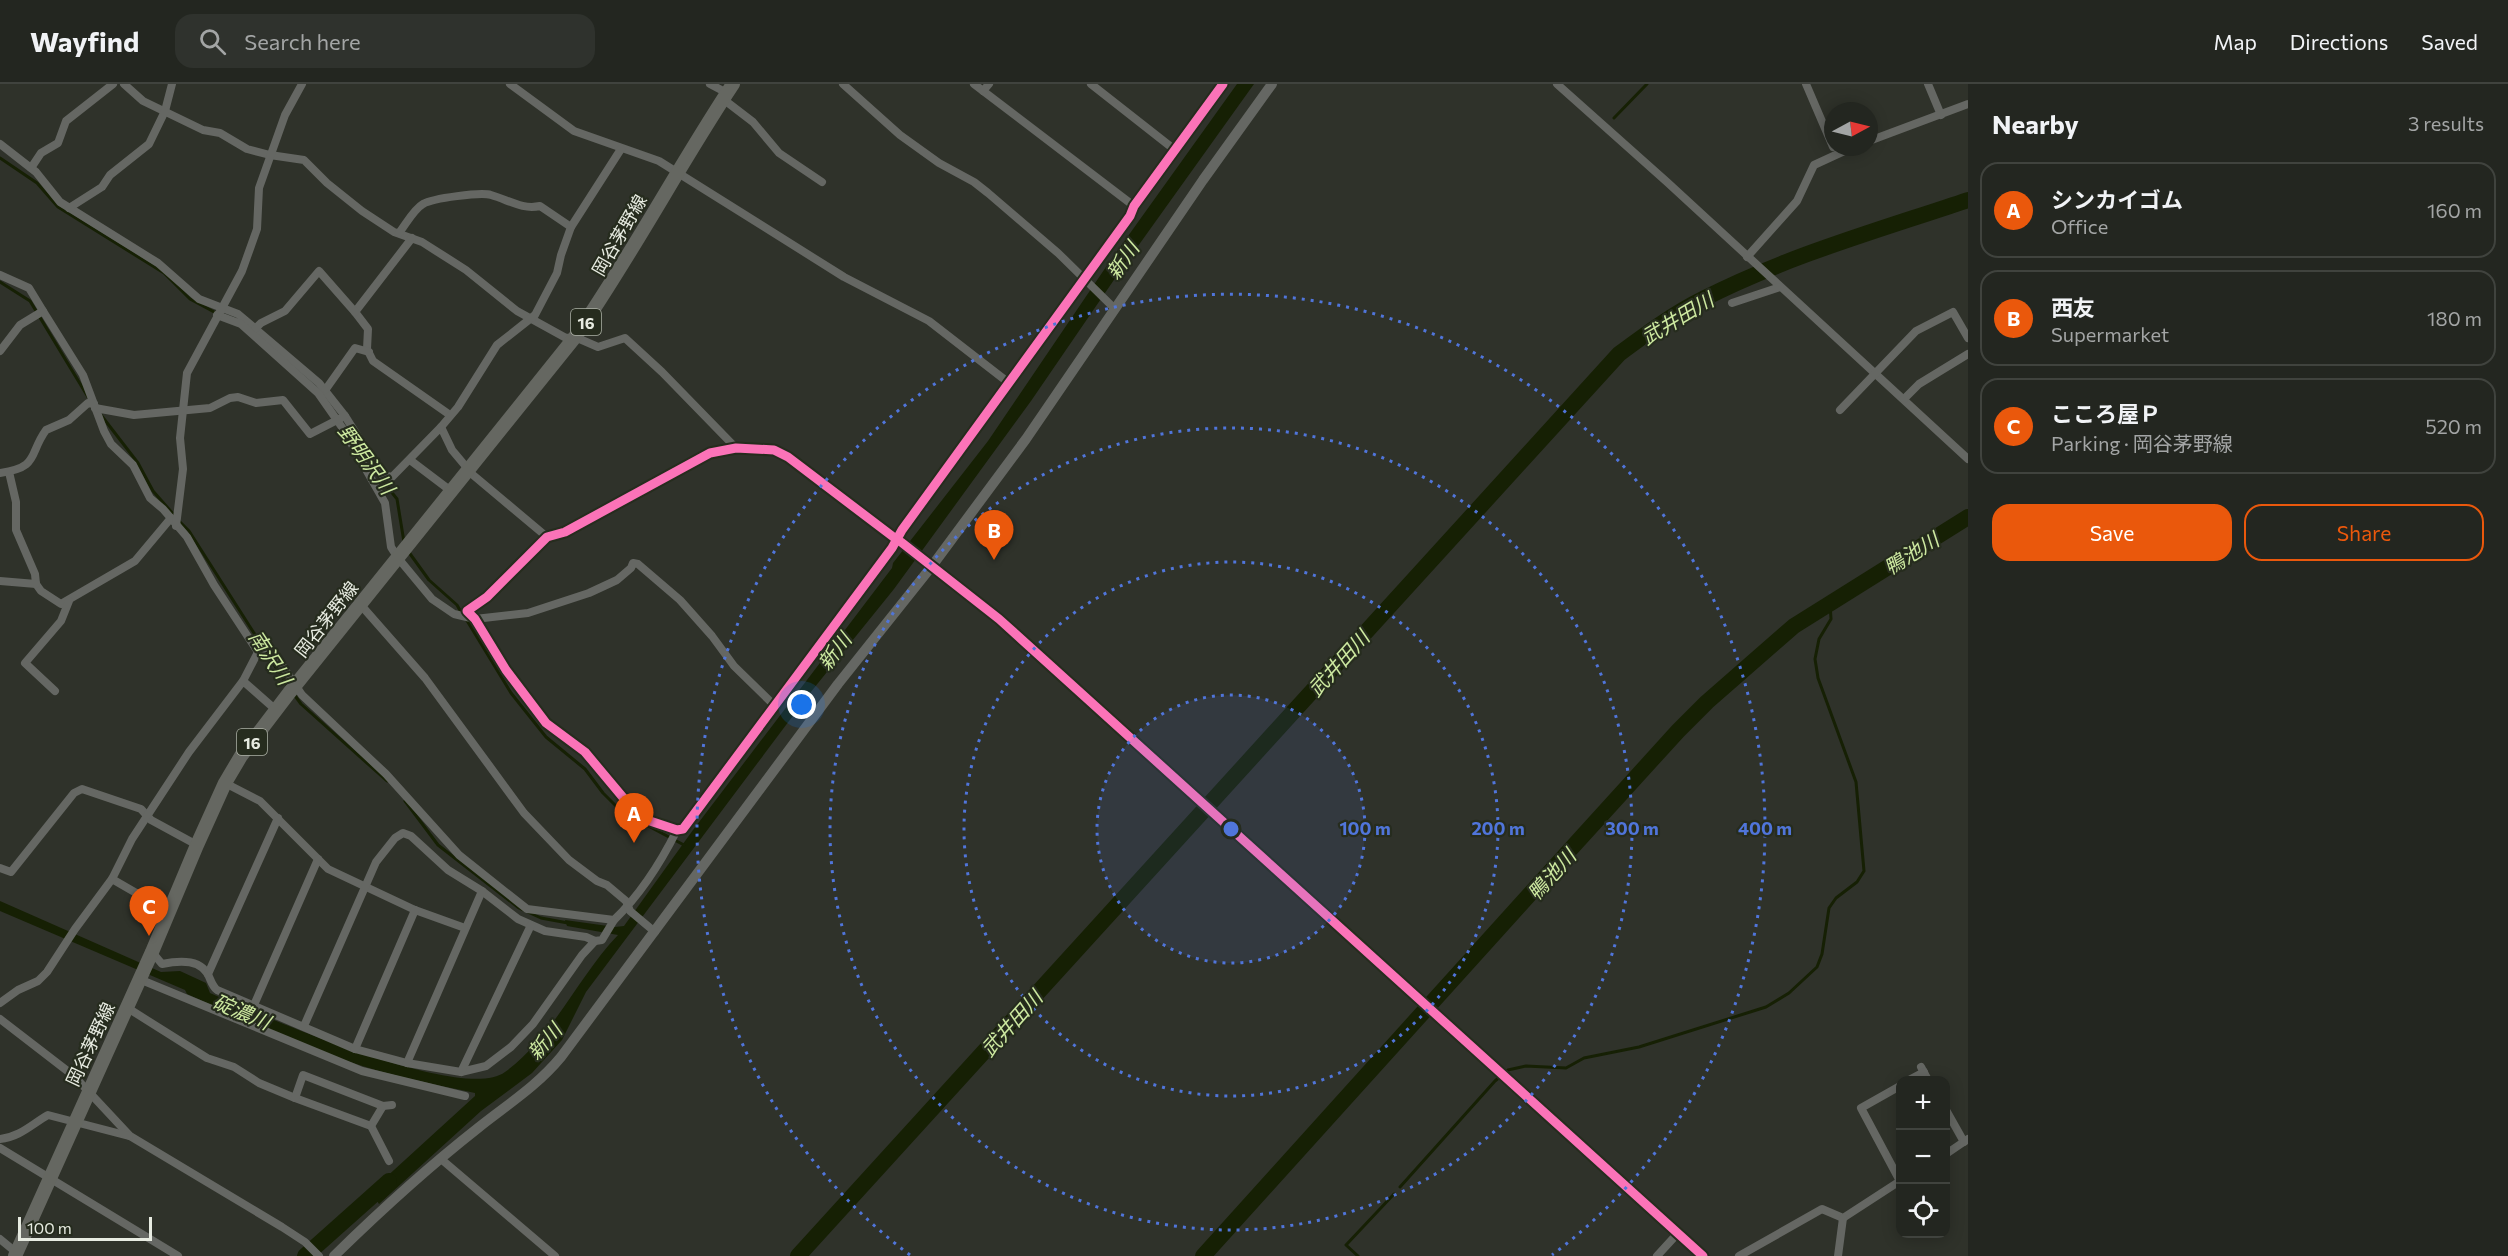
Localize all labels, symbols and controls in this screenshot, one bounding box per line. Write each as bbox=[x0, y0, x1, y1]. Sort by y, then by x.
search box bbox=[175, 14, 595, 68]
text: Wayfind bbox=[30, 24, 139, 58]
icon: search bbox=[196, 25, 229, 58]
text: Search here bbox=[244, 28, 361, 55]
text: Map bbox=[2214, 29, 2257, 54]
text: Directions bbox=[2290, 29, 2388, 54]
text: Saved bbox=[2421, 29, 2478, 54]
north arrow bbox=[1824, 102, 1878, 156]
text: Nearby bbox=[1992, 108, 2079, 139]
text: 3 results bbox=[2408, 111, 2484, 135]
text: シンカイゴム bbox=[2051, 186, 2183, 213]
street label: 岡谷茅野線 bbox=[587, 191, 651, 279]
text: A bbox=[2006, 198, 2021, 222]
text: 160 m bbox=[2427, 198, 2482, 222]
text: Office bbox=[2051, 214, 2108, 238]
water label: 新川 bbox=[1101, 235, 1144, 283]
water label: 武井田川 bbox=[1637, 286, 1719, 349]
text: 西友 bbox=[2051, 294, 2095, 321]
text: B bbox=[2007, 306, 2020, 330]
text: 180 m bbox=[2427, 306, 2482, 330]
road number: 16 bbox=[571, 309, 601, 335]
text: Supermarket bbox=[2051, 322, 2169, 346]
text: こころ屋Ｐ bbox=[2051, 400, 2161, 427]
text: C bbox=[2007, 414, 2020, 438]
text: 520 m bbox=[2425, 414, 2482, 438]
water label: 野明沢川 bbox=[334, 420, 401, 500]
text: Parking · 岡谷茅野線 bbox=[2051, 431, 2233, 455]
button: Save bbox=[1992, 504, 2232, 561]
button: Share bbox=[2244, 504, 2484, 561]
pin: B bbox=[974, 510, 1014, 560]
water label: 鴨池川 bbox=[1879, 526, 1944, 579]
street label: 岡谷茅野線 bbox=[290, 577, 362, 661]
water label: 武井田川 bbox=[1302, 624, 1375, 701]
water label: 南沢川 bbox=[245, 625, 298, 690]
water label: 新川 bbox=[812, 626, 857, 674]
your location bbox=[787, 690, 816, 719]
road number: 16 bbox=[237, 729, 267, 755]
pin: A bbox=[614, 794, 654, 843]
text: 100 m bbox=[1339, 817, 1391, 839]
text: 200 m bbox=[1471, 817, 1525, 839]
text: 300 m bbox=[1605, 817, 1659, 839]
text: 400 m bbox=[1738, 817, 1792, 839]
centre of rings bbox=[1221, 819, 1241, 839]
water label: 鴨池川 bbox=[1522, 842, 1581, 904]
pin: C bbox=[130, 886, 168, 936]
water label: 武井田川 bbox=[975, 984, 1048, 1061]
water label: 碇濃川 bbox=[210, 988, 276, 1035]
street label: 岡谷茅野線 bbox=[61, 999, 119, 1089]
water label: 新川 bbox=[522, 1017, 567, 1064]
map controls bbox=[1896, 1076, 1950, 1238]
button: + bbox=[1896, 1076, 1950, 1130]
button: − bbox=[1896, 1130, 1950, 1184]
button: locate bbox=[1896, 1184, 1950, 1238]
scale bar bbox=[18, 1214, 152, 1242]
text: 100 m bbox=[27, 1218, 72, 1237]

